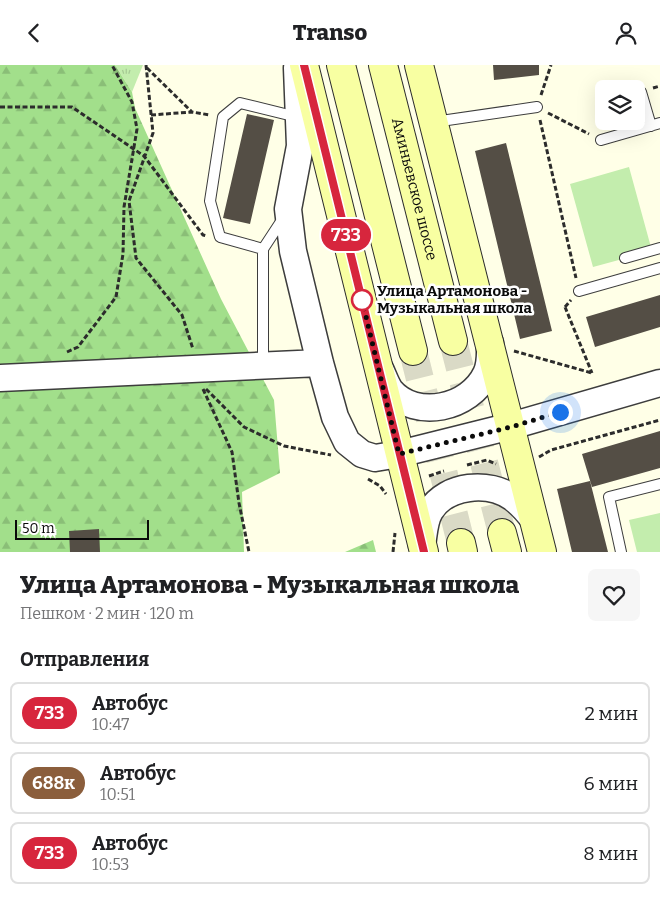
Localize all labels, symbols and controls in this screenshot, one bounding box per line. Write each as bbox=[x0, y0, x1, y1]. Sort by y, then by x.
icon: back bbox=[20, 19, 48, 47]
text: Transo bbox=[293, 19, 367, 46]
icon: person bbox=[612, 19, 640, 47]
map controls bbox=[595, 80, 645, 130]
button: layers bbox=[595, 80, 645, 130]
street label: Аминьевское шоссе bbox=[388, 116, 441, 262]
line badge: 733 bbox=[317, 219, 375, 251]
text: 733 bbox=[331, 224, 361, 246]
place label: Улица Артамонова - Музыкальная школа bbox=[377, 282, 533, 317]
marker: Улица Артамонова - Музыкальная школа bbox=[351, 289, 373, 311]
your location bbox=[548, 400, 573, 425]
scale bar bbox=[15, 517, 149, 540]
text: 50 m bbox=[22, 520, 55, 537]
button: heart bbox=[588, 569, 640, 621]
text: Улица Артамонова - Музыкальная школа bbox=[20, 571, 519, 599]
text: Пешком · 2 мин · 120 m bbox=[20, 604, 194, 623]
text: Отправления bbox=[20, 648, 149, 671]
text: Автобус bbox=[92, 692, 168, 715]
text: 733 bbox=[35, 702, 64, 724]
text: 2 мин bbox=[584, 702, 638, 725]
text: 10:47 bbox=[92, 715, 129, 734]
text: Автобус bbox=[100, 762, 176, 785]
text: 688к bbox=[32, 772, 75, 794]
text: 6 мин bbox=[584, 772, 638, 795]
text: 10:51 bbox=[100, 785, 135, 804]
text: Автобус bbox=[92, 832, 168, 855]
text: 733 bbox=[35, 842, 64, 864]
text: 8 мин bbox=[583, 842, 638, 865]
text: 10:53 bbox=[92, 855, 129, 874]

